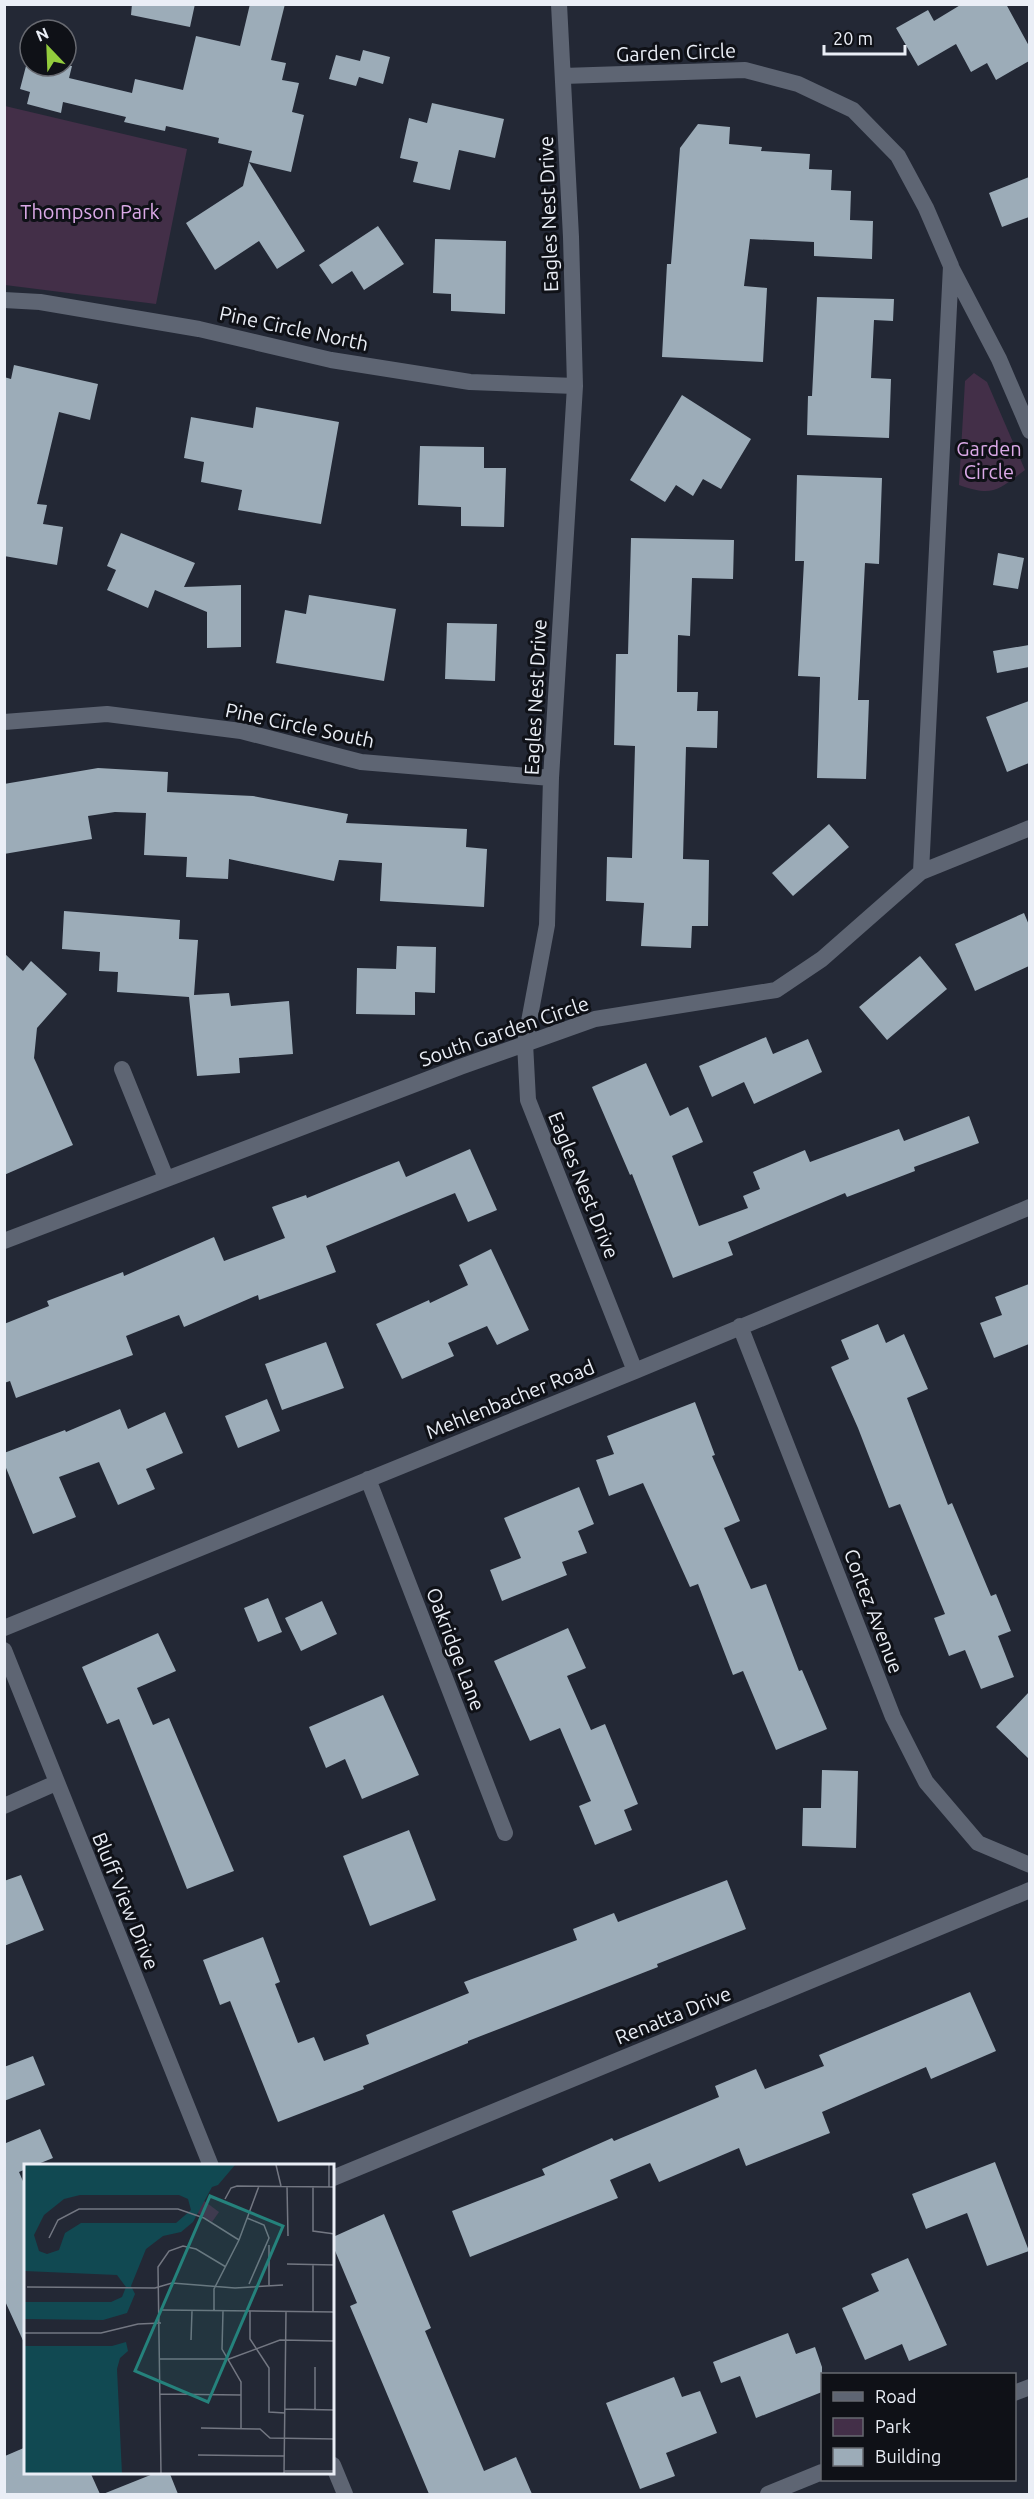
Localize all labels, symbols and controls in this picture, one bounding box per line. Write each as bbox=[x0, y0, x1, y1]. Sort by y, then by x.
north arrow bbox=[18, 18, 78, 78]
scale bar bbox=[824, 18, 905, 56]
text: N bbox=[33, 24, 51, 45]
text: 20 m bbox=[833, 28, 873, 48]
street label: Garden Circle bbox=[616, 38, 736, 66]
street label: Eagles Nest Drive bbox=[534, 136, 562, 292]
park label: Thompson Park bbox=[20, 200, 160, 223]
street label: Pine Circle North bbox=[217, 301, 371, 355]
park label: Garden Circle bbox=[956, 437, 1022, 483]
street label: Eagles Nest Drive bbox=[519, 618, 551, 776]
street label: Pine Circle South bbox=[223, 698, 377, 752]
street label: South Garden Circle bbox=[416, 991, 592, 1071]
street label: Eagles Nest Drive bbox=[544, 1108, 624, 1262]
street label: Mehlenbacher Road bbox=[422, 1355, 598, 1443]
street label: Cortez Avenue bbox=[840, 1545, 908, 1677]
street label: Oakridge Lane bbox=[422, 1584, 490, 1714]
street label: Bluff View Drive bbox=[88, 1829, 164, 1973]
street label: Renatta Drive bbox=[612, 1981, 734, 2049]
inset map bbox=[24, 2164, 334, 2475]
legend bbox=[821, 2373, 1016, 2481]
text: Road bbox=[875, 2386, 917, 2406]
text: Park bbox=[875, 2416, 911, 2436]
text: Building bbox=[875, 2446, 941, 2466]

